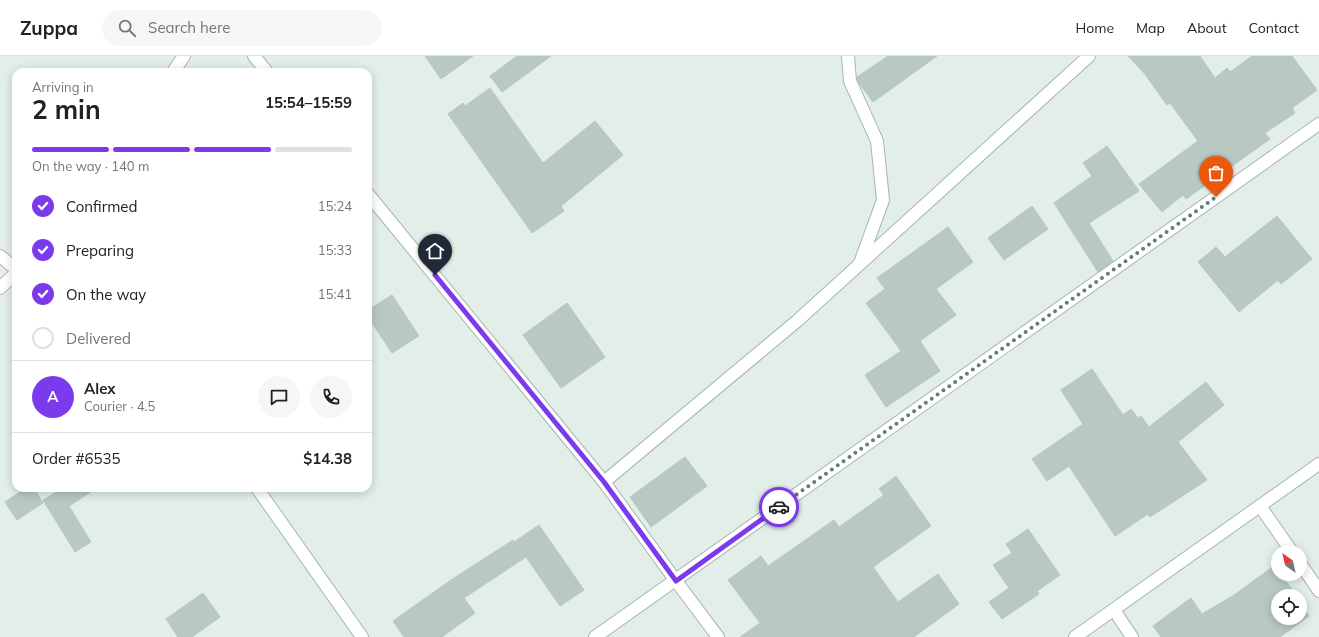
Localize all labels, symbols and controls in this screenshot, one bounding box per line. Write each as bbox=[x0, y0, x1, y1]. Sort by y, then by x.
search box bbox=[102, 10, 382, 46]
text: Zuppa bbox=[20, 16, 78, 40]
icon: search bbox=[116, 17, 138, 39]
text: Search here bbox=[148, 18, 230, 37]
text: Home bbox=[1075, 19, 1114, 37]
text: Map bbox=[1136, 19, 1165, 37]
text: About bbox=[1187, 19, 1227, 37]
text: Contact bbox=[1249, 19, 1299, 37]
text: Arriving in bbox=[32, 79, 94, 95]
text: 2 min bbox=[32, 93, 101, 126]
text: 15:54–15:59 bbox=[265, 93, 352, 112]
pin bbox=[1199, 156, 1233, 197]
text: On the way · 140 m bbox=[32, 158, 149, 174]
icon: bag bbox=[1205, 162, 1227, 184]
icon: check bbox=[32, 195, 54, 217]
text: Confirmed bbox=[66, 197, 137, 216]
text: 15:24 bbox=[318, 198, 352, 214]
pin bbox=[418, 234, 452, 275]
icon: check bbox=[32, 239, 54, 261]
icon: home bbox=[424, 240, 446, 262]
text: Preparing bbox=[66, 241, 134, 260]
text: 15:33 bbox=[318, 242, 352, 258]
icon: check bbox=[32, 283, 54, 305]
text: On the way bbox=[66, 285, 146, 304]
text: 15:41 bbox=[318, 286, 352, 302]
text: Delivered bbox=[66, 329, 131, 348]
button: chat bbox=[258, 376, 300, 418]
button: phone bbox=[310, 376, 352, 418]
text: Alex bbox=[84, 379, 116, 398]
text: A bbox=[47, 387, 59, 406]
text: Courier · 4.5 bbox=[84, 398, 155, 414]
text: Order #6535 bbox=[32, 449, 120, 468]
text: $14.38 bbox=[303, 449, 352, 468]
courier bbox=[759, 487, 799, 527]
icon: car bbox=[768, 496, 790, 518]
north arrow bbox=[1271, 545, 1307, 581]
map controls bbox=[1271, 545, 1307, 625]
button: locate bbox=[1271, 589, 1307, 625]

